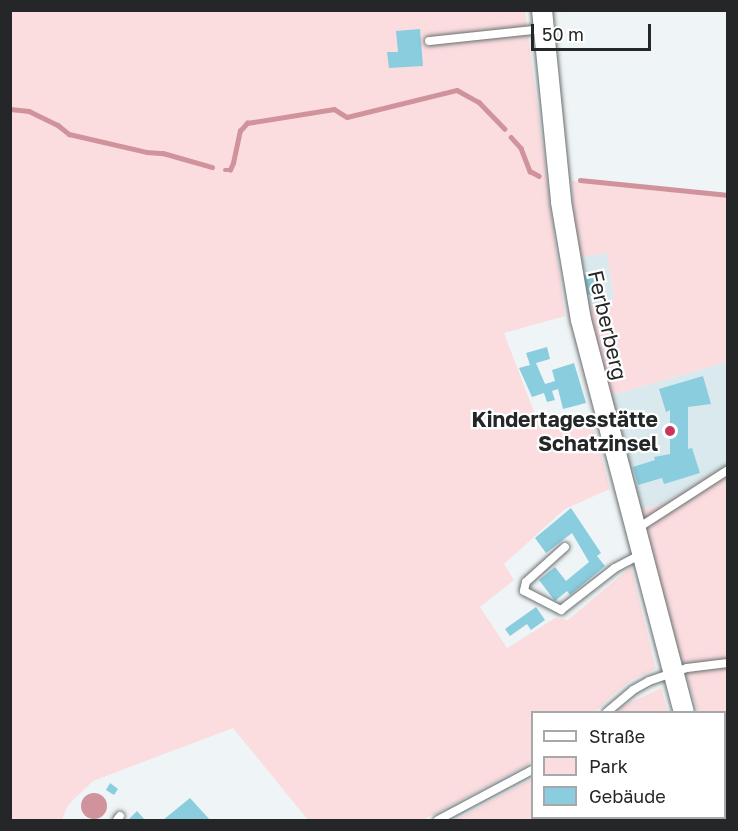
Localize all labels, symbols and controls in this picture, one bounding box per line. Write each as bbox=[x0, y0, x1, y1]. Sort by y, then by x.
scale bar bbox=[534, 12, 654, 50]
text: 50 m bbox=[542, 23, 584, 45]
street label: Ferberberg bbox=[583, 268, 633, 382]
place label: Kindertagesstätte Schatzinsel bbox=[472, 406, 658, 456]
marker: Kindertagesstätte Schatzinsel bbox=[663, 424, 677, 438]
legend bbox=[531, 711, 726, 819]
text: Straße bbox=[589, 725, 645, 747]
text: Park bbox=[589, 755, 628, 777]
text: Gebäude bbox=[589, 785, 666, 807]

